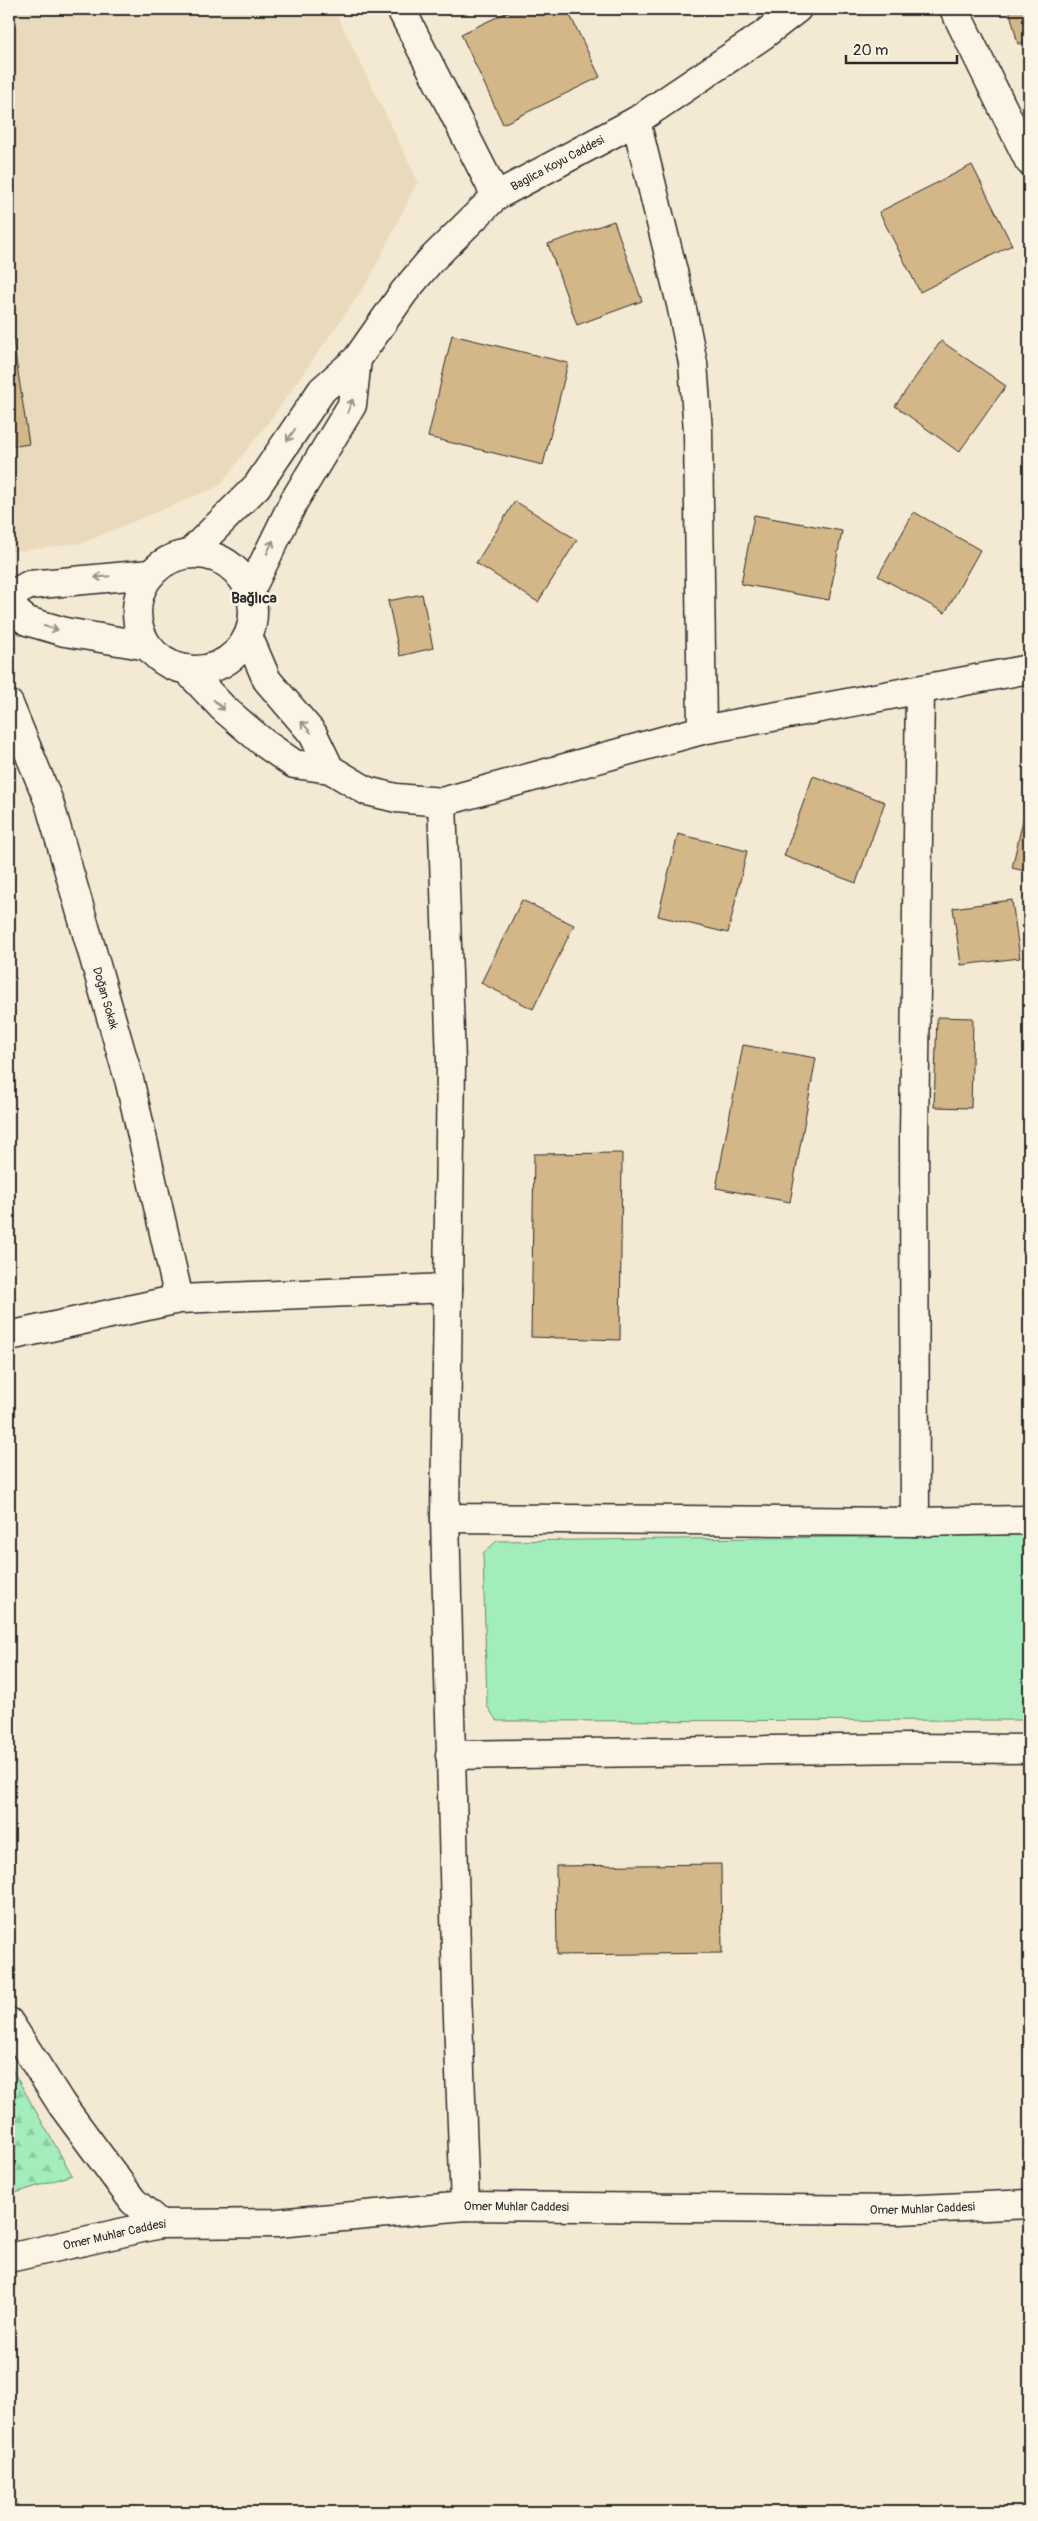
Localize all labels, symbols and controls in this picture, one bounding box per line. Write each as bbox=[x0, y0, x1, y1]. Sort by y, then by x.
scale bar bbox=[846, 32, 957, 64]
text: 20 m bbox=[853, 41, 888, 60]
street label: Baglica Koyu Caddesi bbox=[508, 132, 607, 194]
one-way arrow bbox=[346, 399, 355, 414]
one-way arrow bbox=[286, 428, 296, 442]
one-way arrow bbox=[266, 540, 276, 555]
one-way arrow bbox=[94, 573, 110, 582]
district label: Bağlıca bbox=[231, 589, 277, 608]
one-way arrow bbox=[43, 623, 59, 633]
one-way arrow bbox=[213, 698, 225, 711]
one-way arrow bbox=[301, 720, 312, 733]
street label: Doğan Sokak bbox=[89, 965, 122, 1031]
street label: Omer Muhlar Caddesi bbox=[464, 2198, 569, 2214]
street label: Omer Muhlar Caddesi bbox=[870, 2199, 975, 2218]
street label: Omer Muhlar Caddesi bbox=[61, 2216, 166, 2253]

